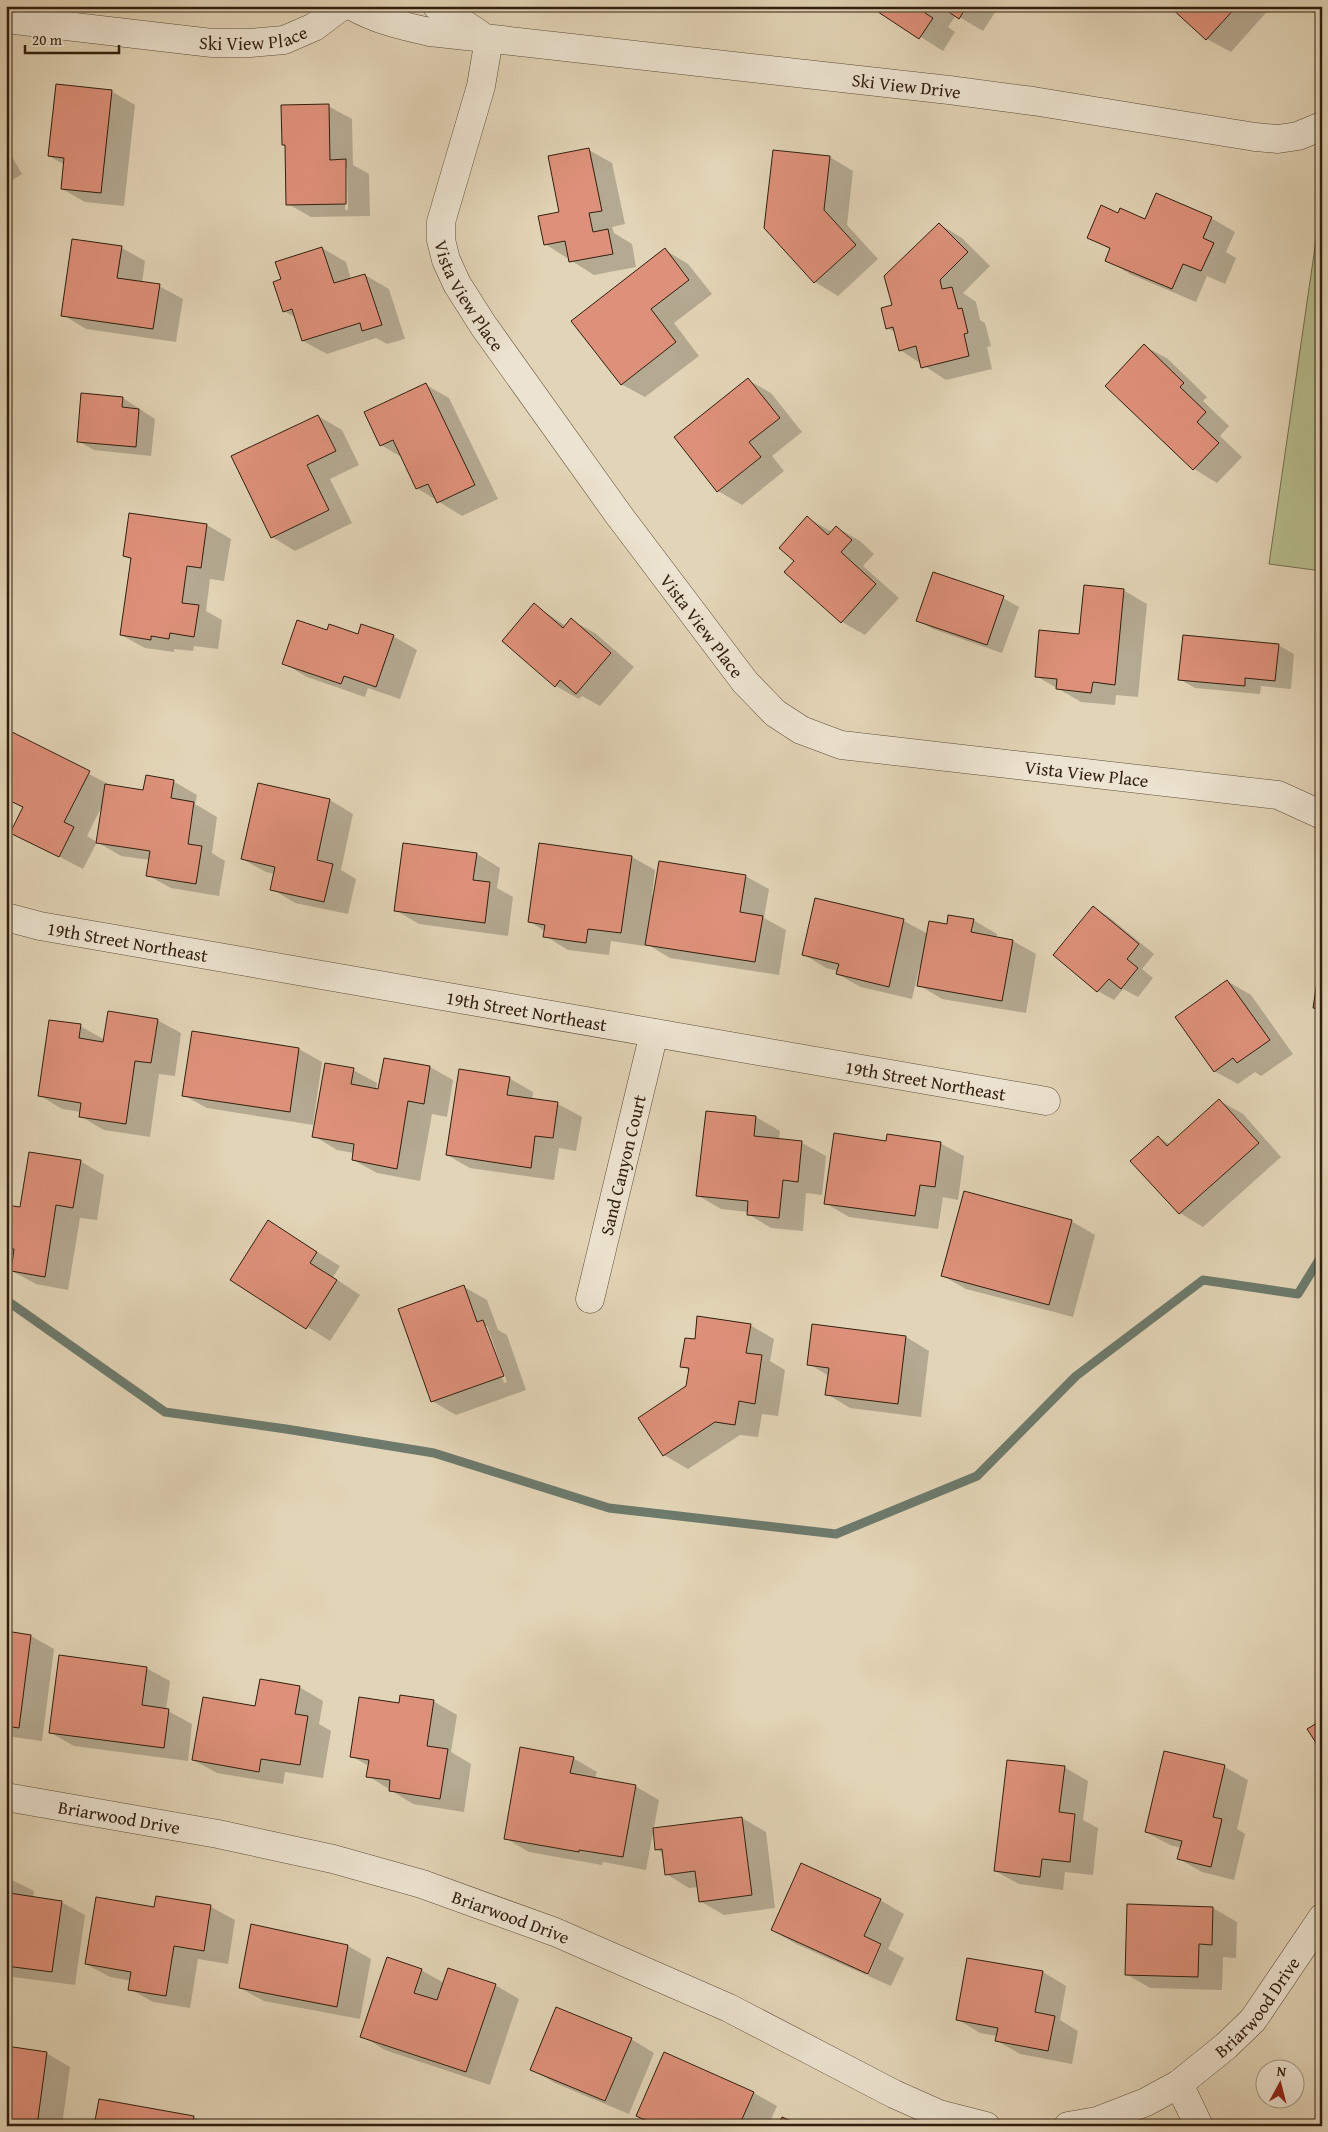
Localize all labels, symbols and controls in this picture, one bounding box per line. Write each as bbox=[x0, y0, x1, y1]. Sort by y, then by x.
street label: Ski View Place bbox=[198, 18, 311, 56]
scale bar bbox=[25, 22, 119, 54]
text: 20 m bbox=[32, 29, 63, 50]
street label: Ski View Drive bbox=[851, 66, 963, 105]
street label: Vista View Place bbox=[428, 237, 511, 357]
street label: Vista View Place bbox=[654, 568, 751, 683]
street label: Vista View Place bbox=[1023, 753, 1150, 794]
street label: 19th Street Northeast bbox=[45, 914, 211, 969]
street label: 19th Street Northeast bbox=[444, 983, 610, 1038]
street label: 19th Street Northeast bbox=[843, 1053, 1009, 1107]
street label: Sand Canyon Court bbox=[592, 1091, 652, 1238]
street label: Briarwood Drive bbox=[56, 1793, 182, 1841]
street label: Briarwood Drive bbox=[448, 1882, 574, 1950]
street label: Briarwood Drive bbox=[1208, 1951, 1306, 2064]
north arrow bbox=[1256, 2060, 1306, 2110]
text: N bbox=[1276, 2061, 1288, 2082]

